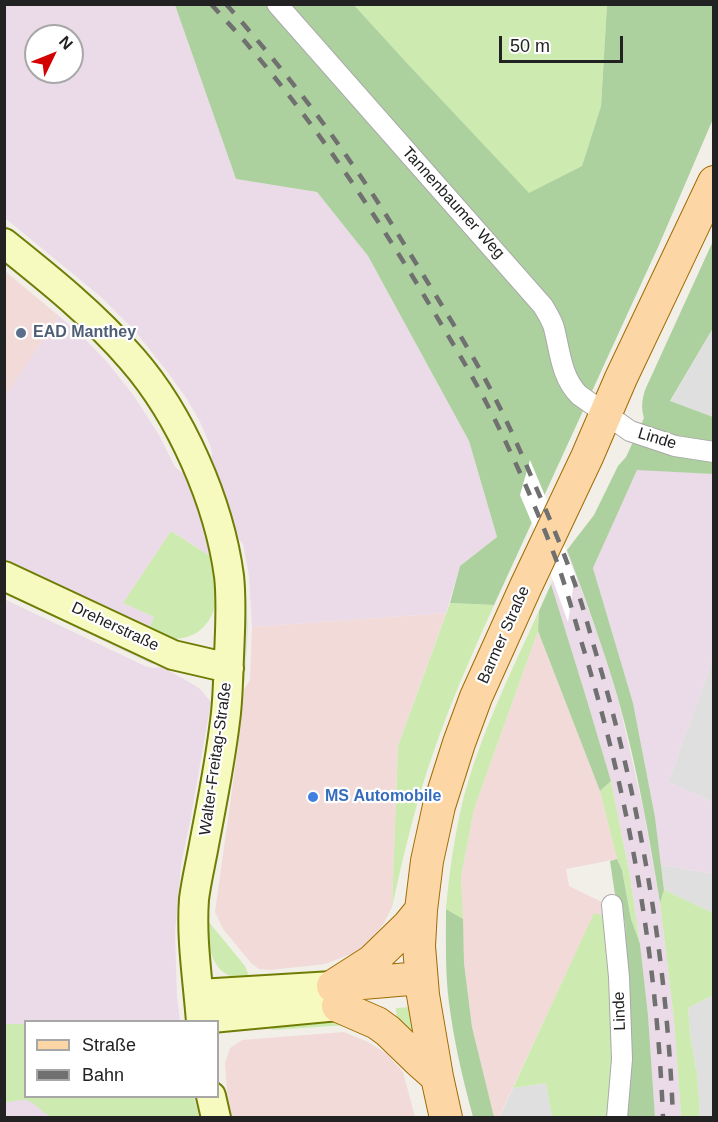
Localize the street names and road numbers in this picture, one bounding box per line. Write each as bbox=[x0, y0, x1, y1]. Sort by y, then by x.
street label: Tannenbaumer Weg bbox=[398, 143, 508, 263]
street label: Linde bbox=[635, 424, 679, 454]
street label: Barmer Straße bbox=[474, 583, 534, 687]
street label: Dreherstraße bbox=[68, 598, 162, 656]
street label: Walter-Freitag-Straße bbox=[196, 681, 236, 837]
street label: Linde bbox=[610, 991, 630, 1031]

